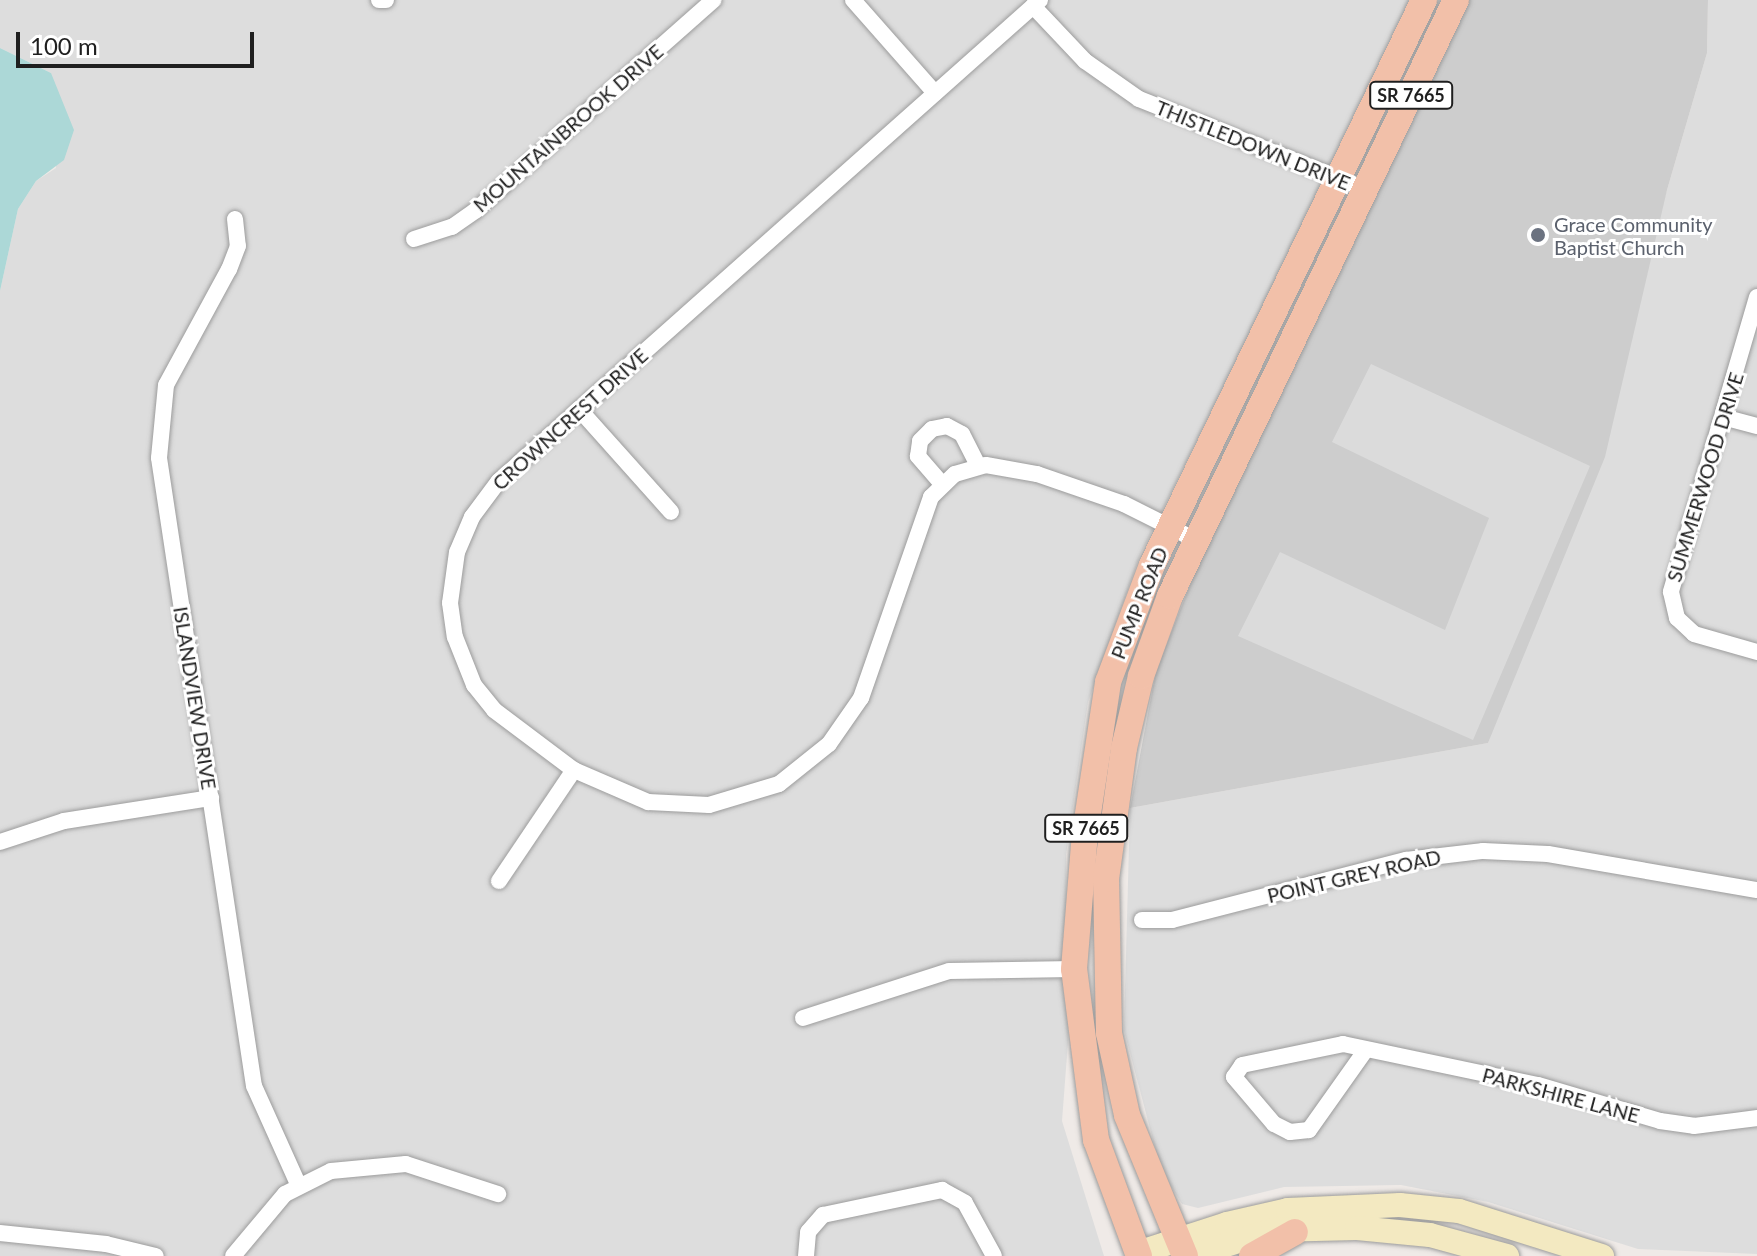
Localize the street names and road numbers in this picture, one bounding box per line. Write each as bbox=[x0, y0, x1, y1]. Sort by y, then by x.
street label: MOUNTAINBROOK DRIVE bbox=[468, 39, 668, 217]
road number: SR 7665 bbox=[1369, 81, 1453, 109]
street label: THISTLEDOWN DRIVE bbox=[1152, 95, 1354, 195]
street label: CROWNCREST DRIVE bbox=[487, 343, 653, 495]
street label: SUMMERWOOD DRIVE bbox=[1662, 369, 1748, 585]
street label: PUMP ROAD bbox=[1106, 543, 1172, 663]
street label: ISLANDVIEW DRIVE bbox=[169, 605, 221, 791]
road number: SR 7665 bbox=[1044, 814, 1128, 842]
street label: POINT GREY ROAD bbox=[1264, 844, 1444, 908]
street label: PARKSHIRE LANE bbox=[1480, 1062, 1642, 1128]

